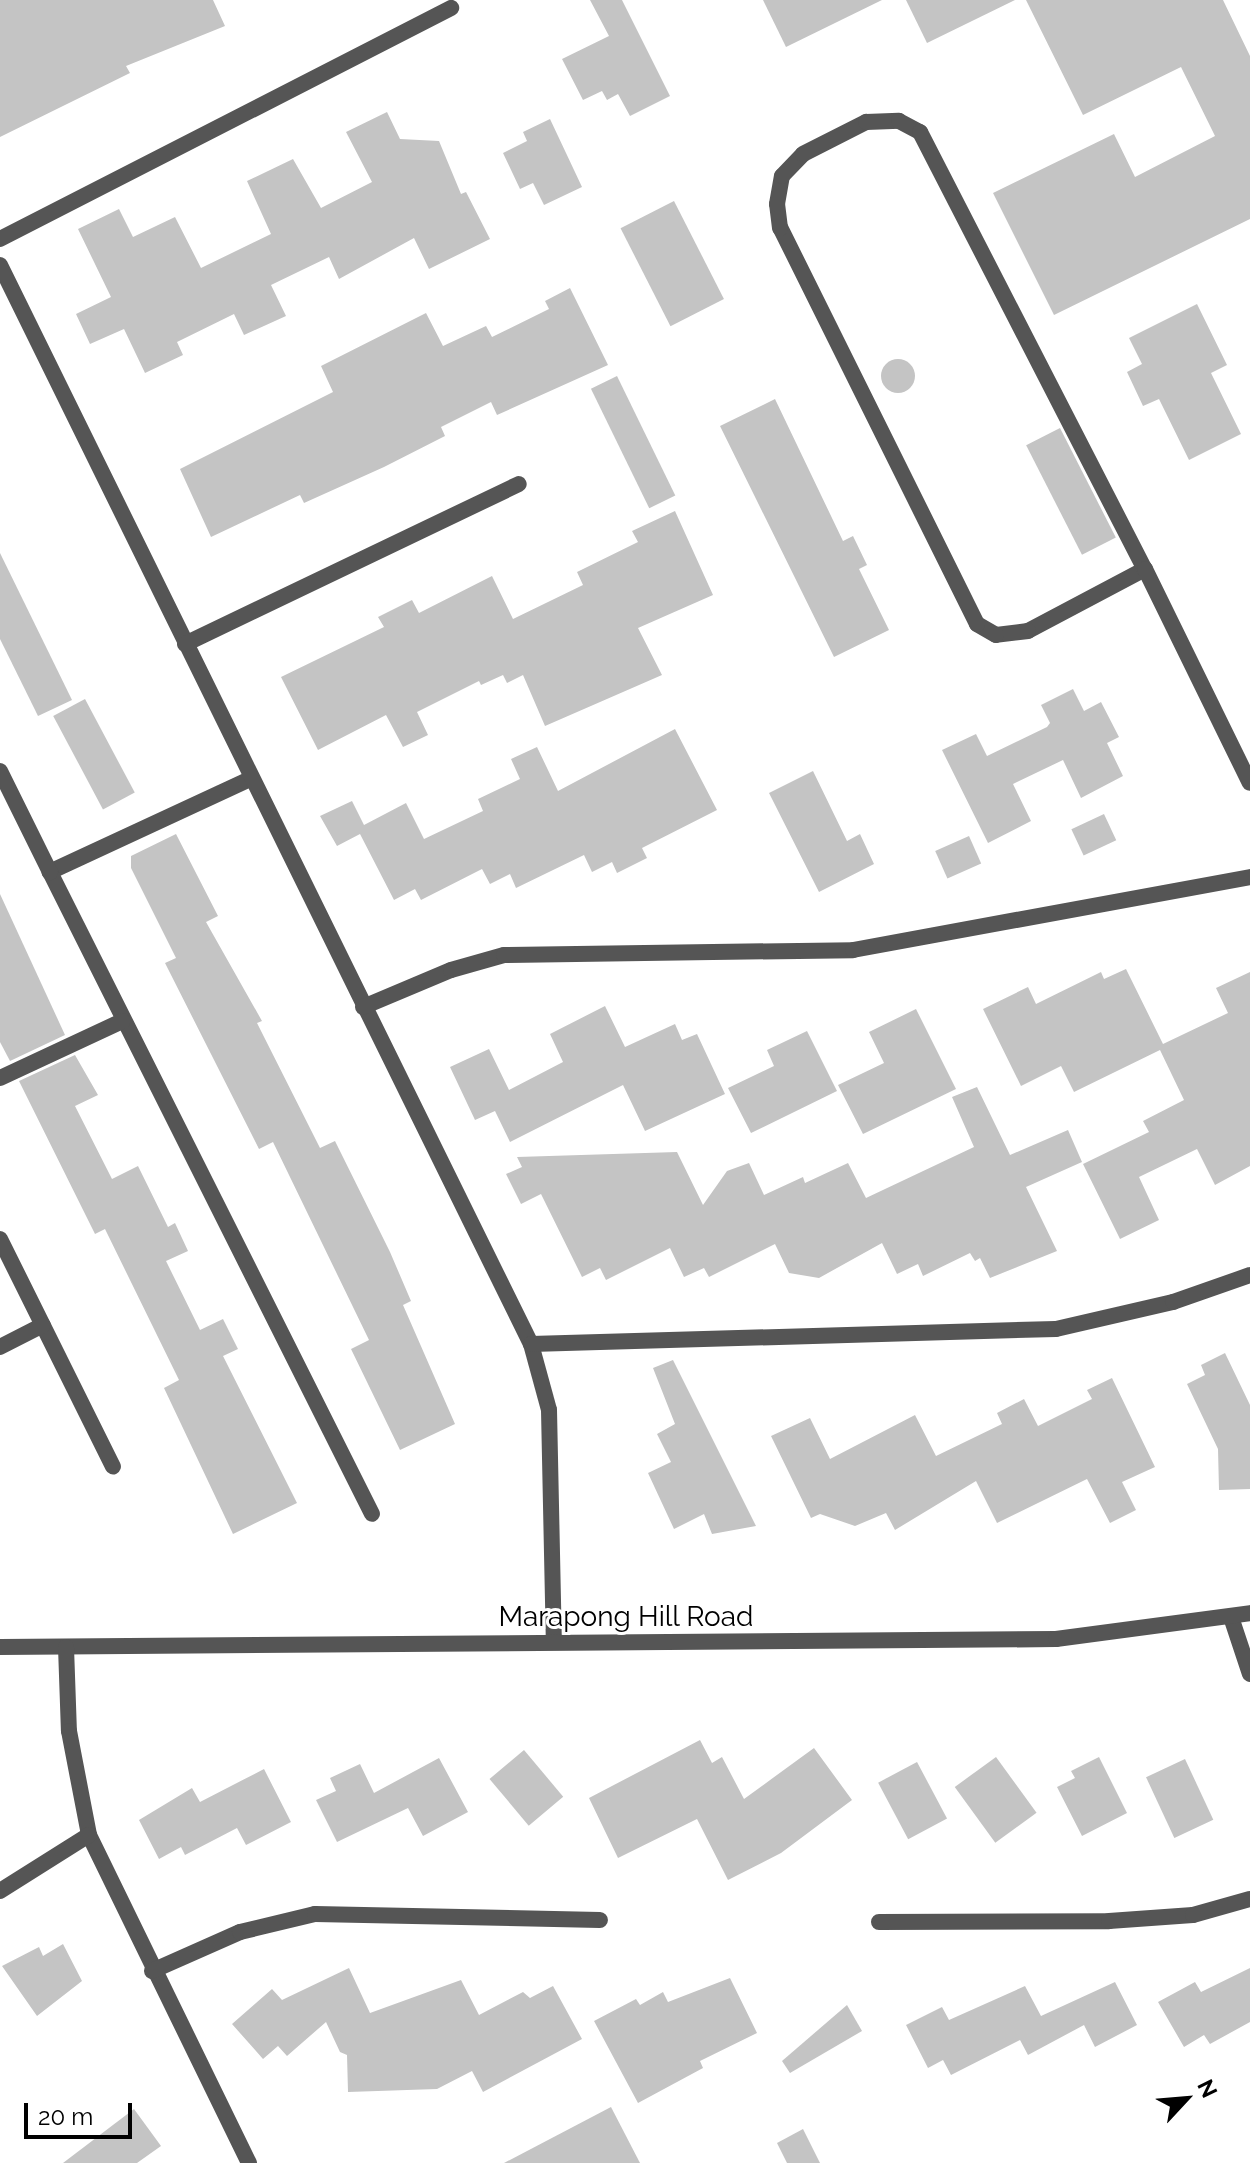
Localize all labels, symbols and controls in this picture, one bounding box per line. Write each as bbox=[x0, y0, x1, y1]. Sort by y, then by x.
street label: Marapong Hill Road bbox=[498, 1600, 754, 1634]
north arrow bbox=[1146, 2059, 1226, 2139]
text: N bbox=[1192, 2075, 1223, 2102]
scale bar bbox=[28, 2087, 136, 2137]
text: 20 m bbox=[38, 2102, 93, 2131]

